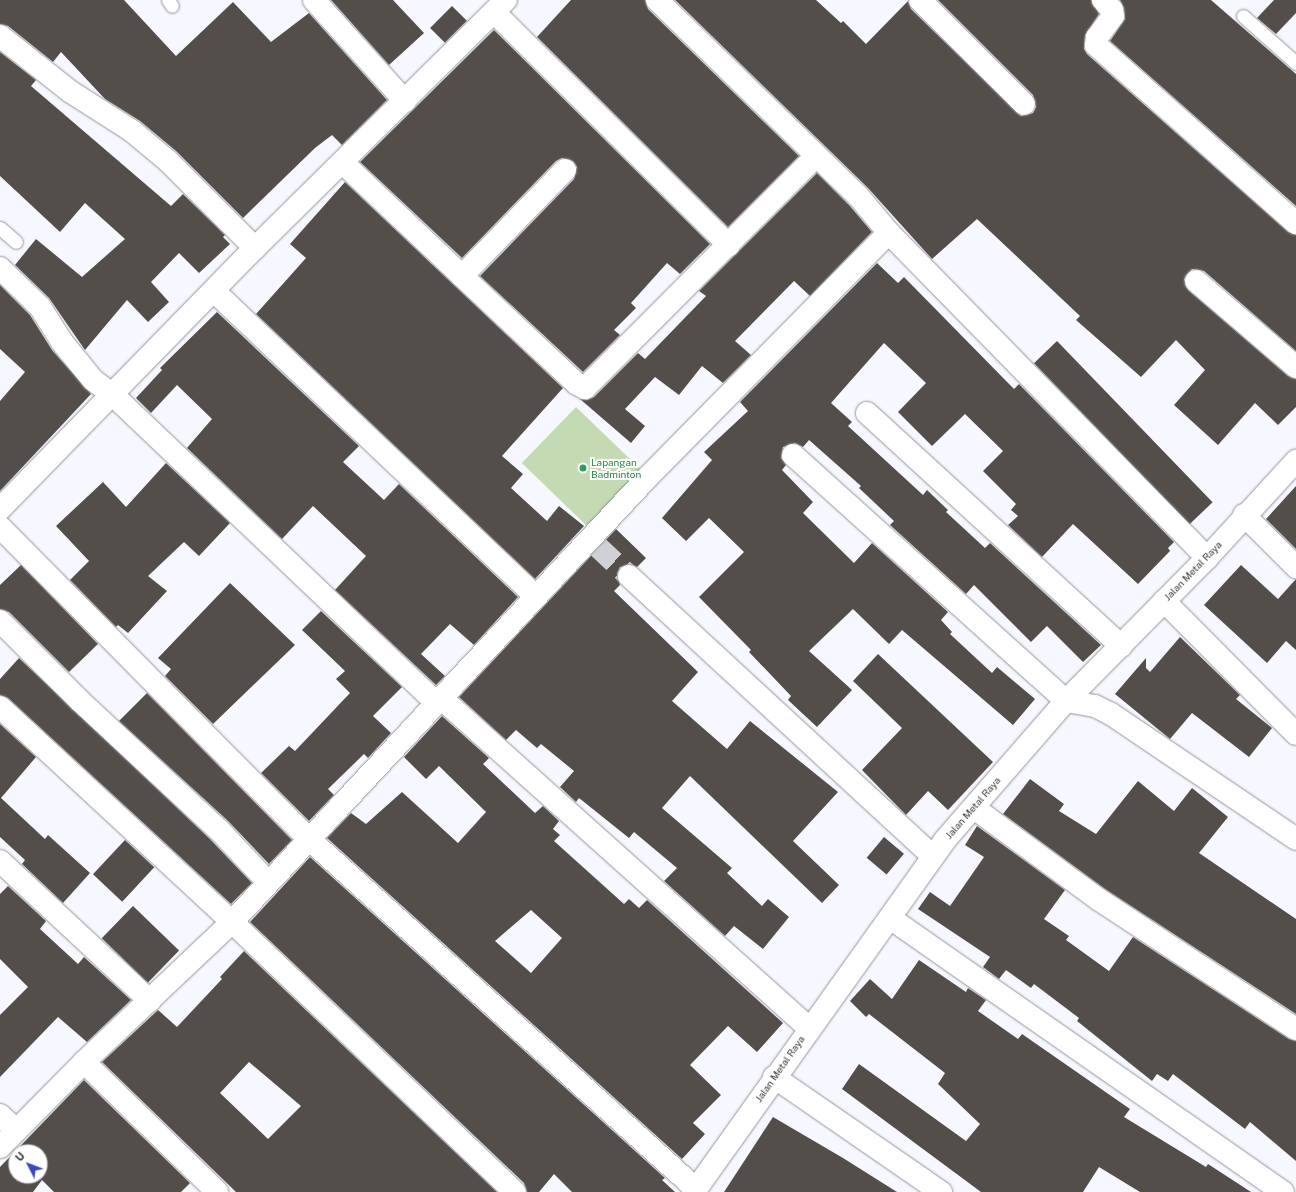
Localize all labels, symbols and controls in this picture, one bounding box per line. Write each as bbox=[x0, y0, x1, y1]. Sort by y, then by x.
place label: Lapangan Badminton bbox=[591, 456, 641, 480]
marker: Lapangan Badminton bbox=[578, 463, 588, 473]
street label: Jalan Metal Raya bbox=[1162, 539, 1224, 603]
street label: Jalan Metal Raya bbox=[943, 775, 1003, 841]
street label: Jalan Metal Raya bbox=[753, 1034, 807, 1104]
north arrow bbox=[8, 1144, 48, 1184]
text: U bbox=[13, 1150, 27, 1164]

